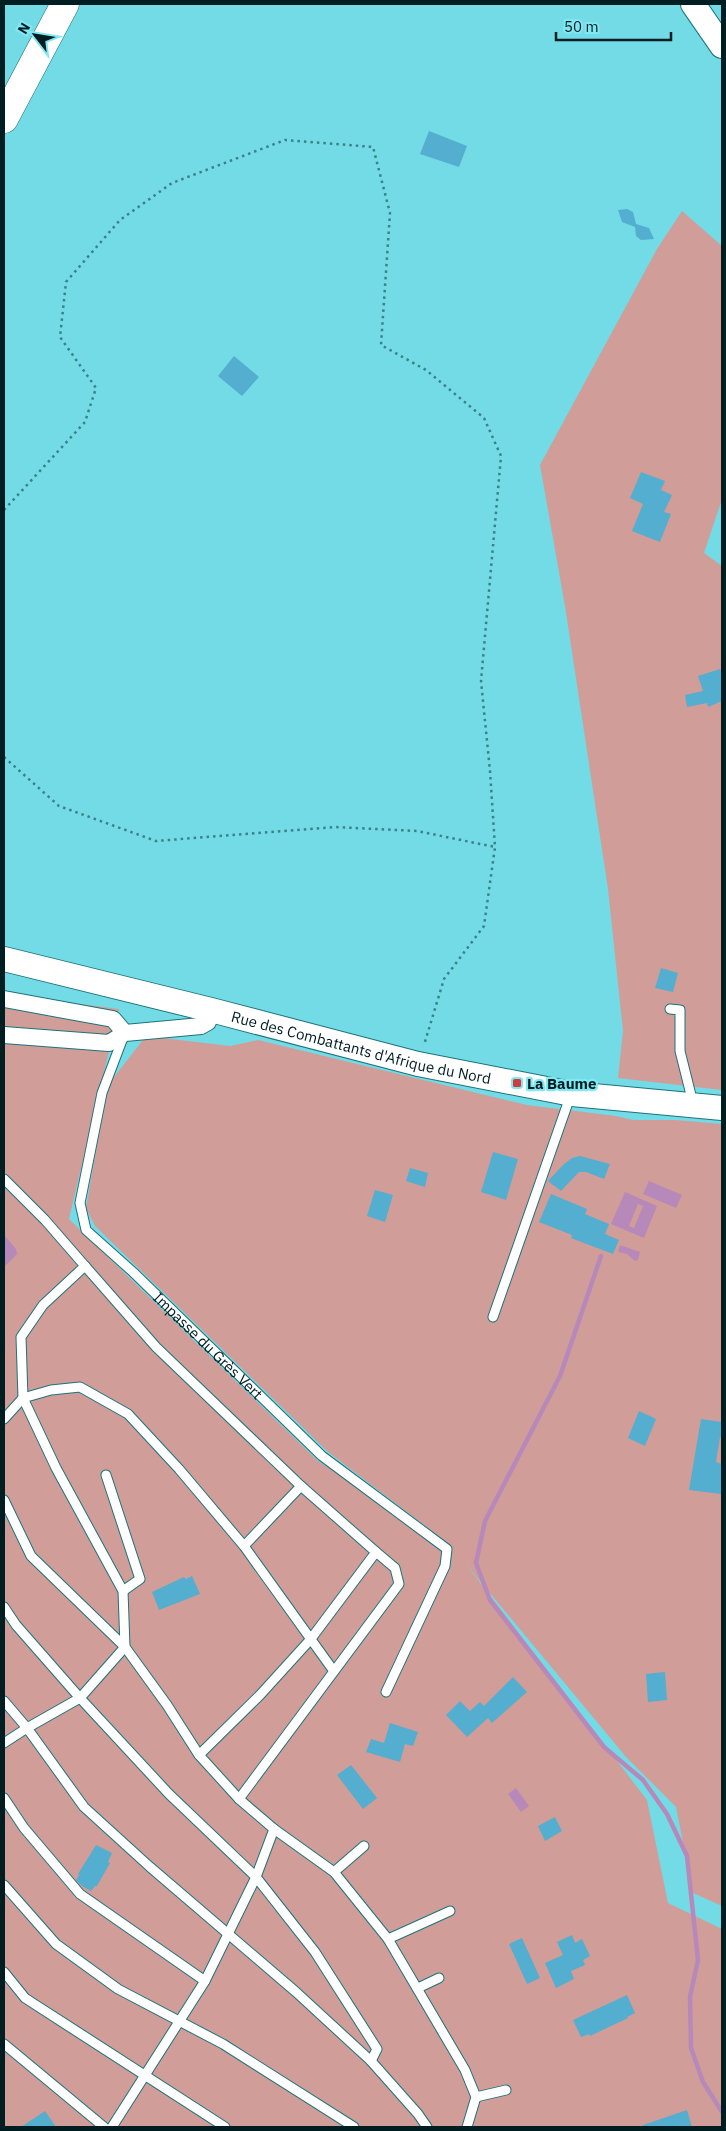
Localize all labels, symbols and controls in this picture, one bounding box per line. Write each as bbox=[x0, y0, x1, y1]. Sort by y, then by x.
north arrow bbox=[10, 10, 60, 60]
scale bar bbox=[556, 10, 671, 42]
text: 50 m bbox=[564, 17, 599, 36]
text: N bbox=[14, 19, 34, 37]
street label: Rue des Combattants d'Afrique du Nord bbox=[229, 1006, 493, 1088]
place label: La Baume bbox=[527, 1074, 596, 1093]
marker: La Baume bbox=[511, 1077, 523, 1089]
street label: Impasse du Grès Vert bbox=[149, 1288, 267, 1403]

